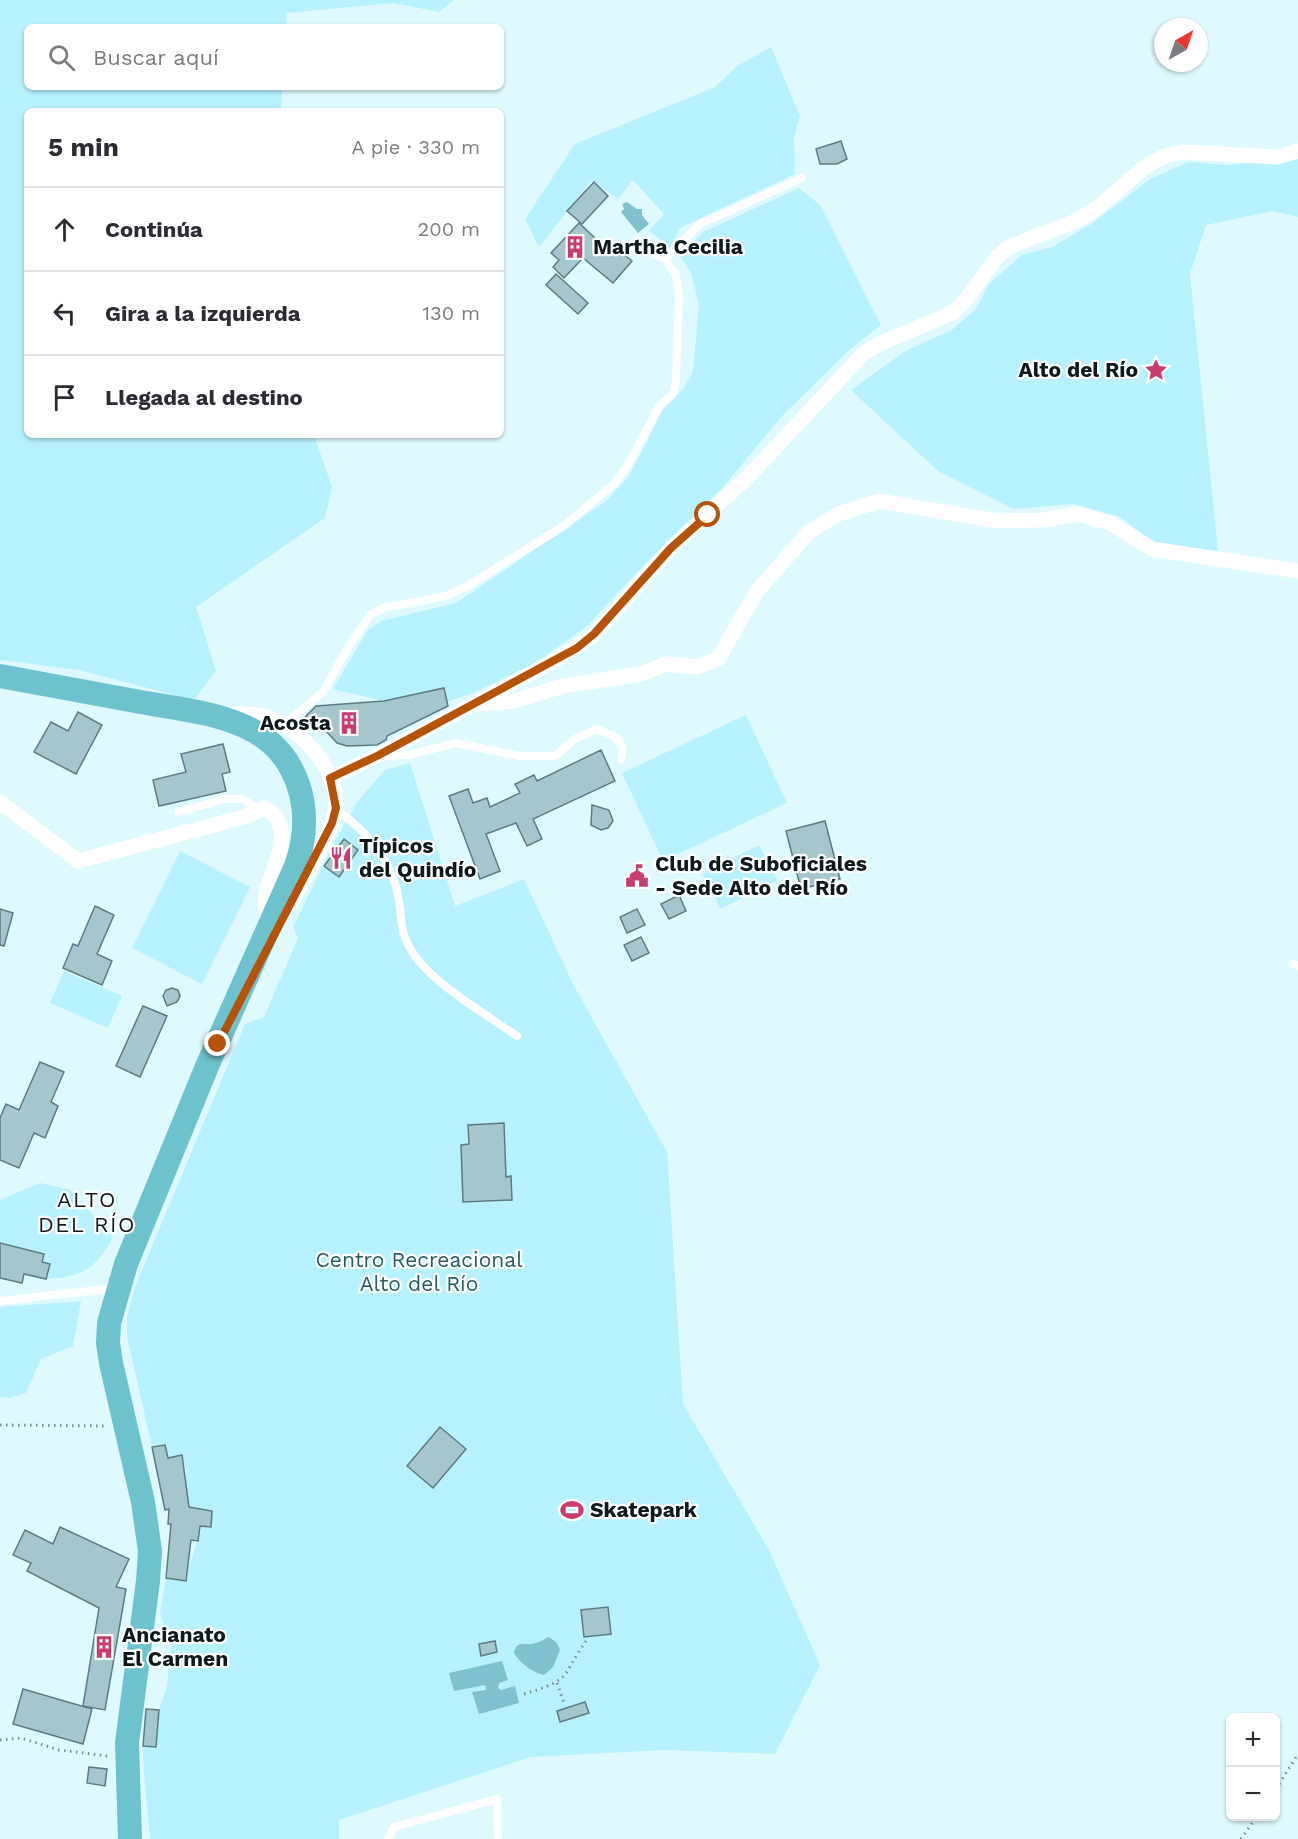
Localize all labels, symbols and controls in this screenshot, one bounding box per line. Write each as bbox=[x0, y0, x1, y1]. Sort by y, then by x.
north arrow bbox=[1154, 18, 1208, 72]
search box bbox=[24, 24, 504, 90]
icon: search bbox=[45, 41, 78, 74]
text: Buscar aquí bbox=[93, 45, 219, 70]
text: 5 min bbox=[48, 132, 119, 162]
text: A pie · 330 m bbox=[352, 135, 480, 159]
icon: ahead bbox=[48, 213, 81, 246]
text: Continúa bbox=[105, 217, 203, 242]
text: 200 m bbox=[418, 217, 480, 241]
building icon: Martha Cecilia bbox=[562, 234, 588, 260]
place label: Martha Cecilia bbox=[593, 234, 744, 259]
icon: left bbox=[48, 297, 81, 330]
text: Gira a la izquierda bbox=[105, 301, 301, 326]
text: 130 m bbox=[422, 301, 480, 325]
place label: Alto del Río bbox=[1018, 357, 1138, 382]
place icon: Alto del Río bbox=[1143, 357, 1169, 383]
icon: arrive bbox=[48, 381, 81, 414]
text: Llegada al destino bbox=[105, 385, 303, 410]
route start bbox=[694, 501, 720, 527]
place label: Acosta bbox=[260, 710, 332, 735]
building icon: Acosta bbox=[336, 710, 362, 736]
place label: Típicos del Quindío bbox=[359, 833, 476, 882]
restaurant icon: Típicos del Quindío bbox=[328, 845, 354, 871]
place label: Club de Suboficiales - Sede Alto del Río bbox=[655, 851, 867, 900]
public building icon: Club de Suboficiales - Sede Alto del Río bbox=[624, 863, 650, 889]
route end bbox=[204, 1030, 230, 1056]
district label: ALTO DEL RÍO bbox=[38, 1187, 136, 1237]
park label: Centro Recreacional Alto del Río bbox=[315, 1247, 523, 1296]
sports icon: Skatepark bbox=[559, 1497, 585, 1523]
place label: Skatepark bbox=[590, 1497, 698, 1522]
place label: Ancianato El Carmen bbox=[122, 1622, 228, 1671]
building icon: Ancianato El Carmen bbox=[91, 1634, 117, 1660]
map controls bbox=[1226, 1713, 1280, 1821]
button: + bbox=[1226, 1713, 1280, 1767]
button: − bbox=[1226, 1767, 1280, 1821]

